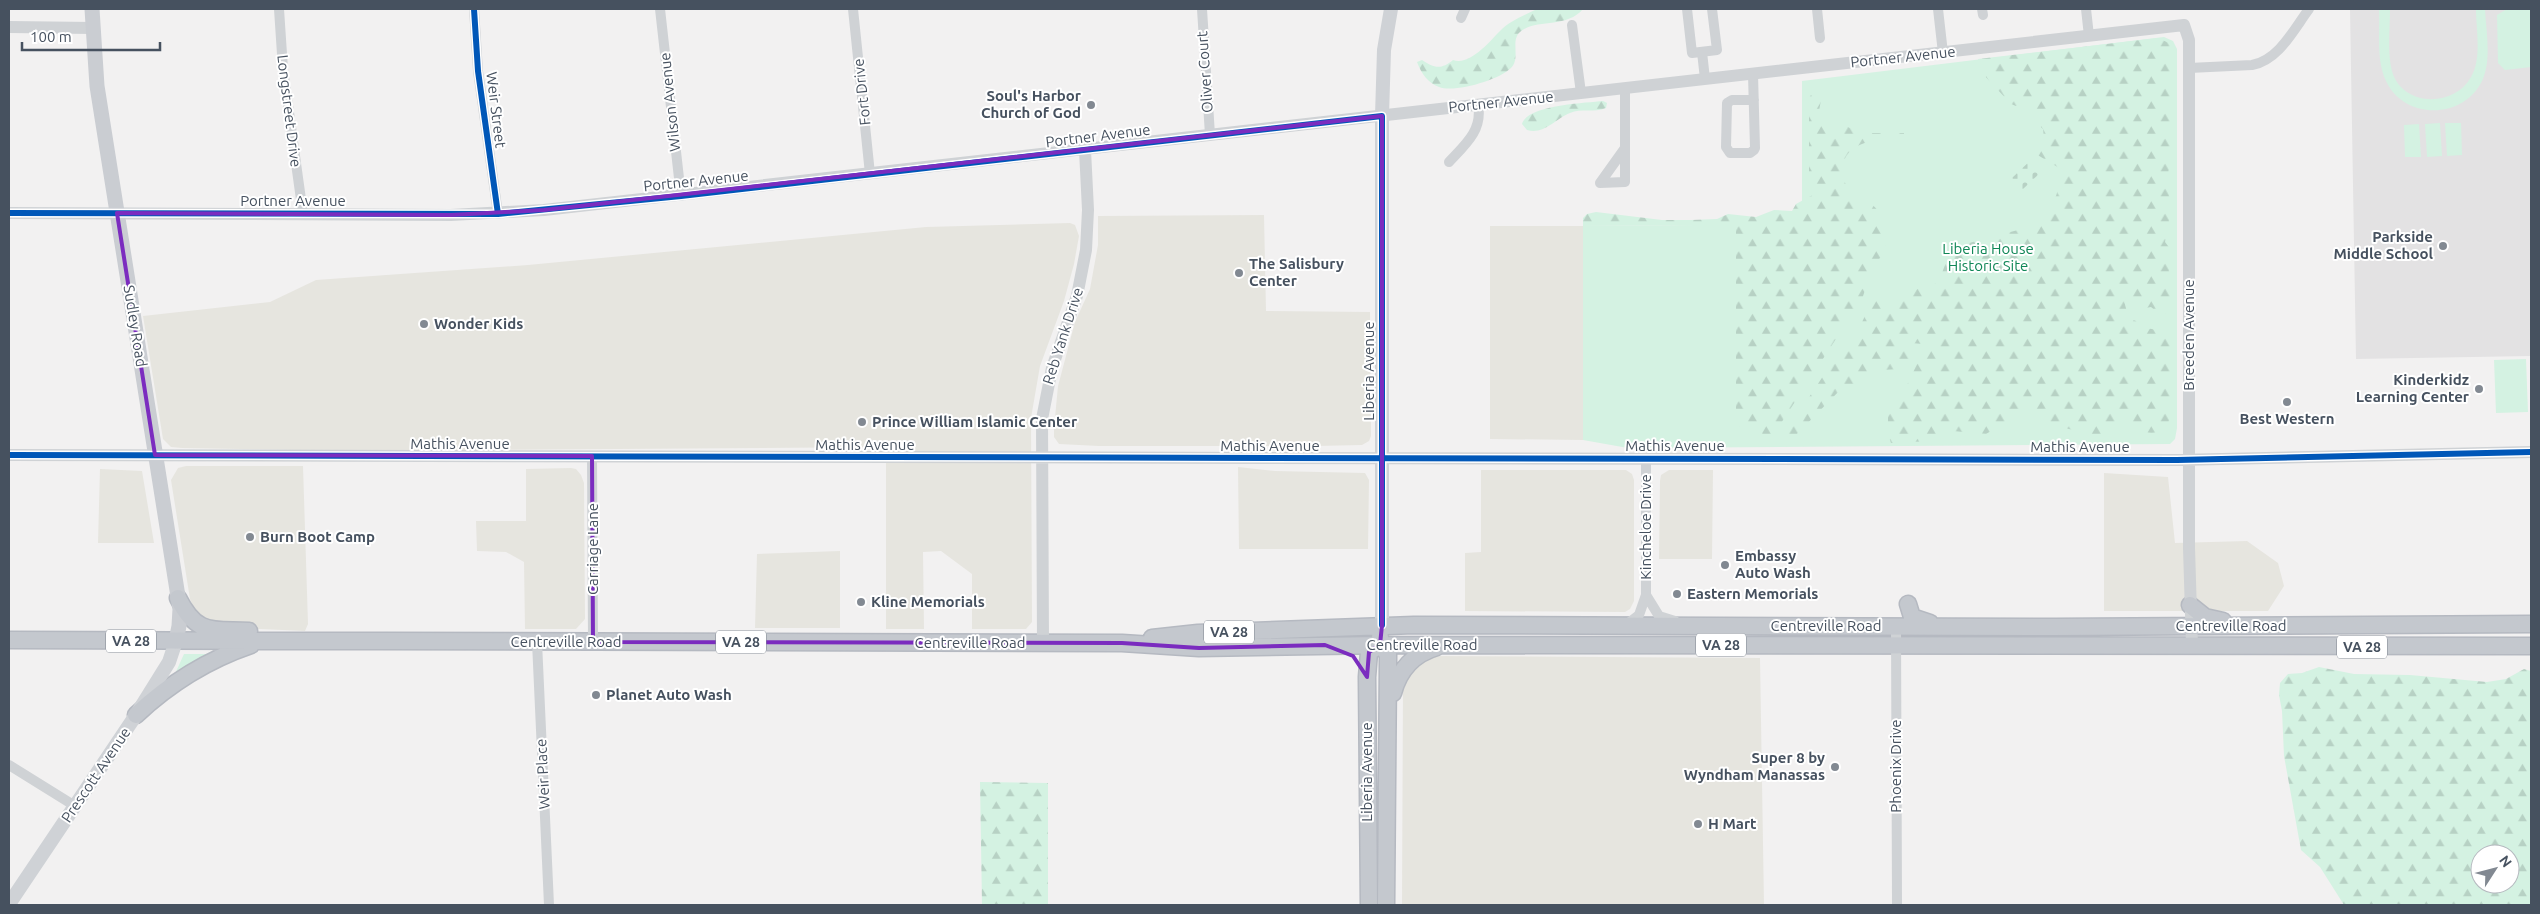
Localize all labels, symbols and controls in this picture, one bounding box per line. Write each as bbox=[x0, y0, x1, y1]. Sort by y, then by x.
scale bar bbox=[22, 20, 160, 52]
text: 100 m bbox=[30, 28, 72, 45]
street label: Oliver Court bbox=[1193, 30, 1216, 114]
street label: Portner Avenue bbox=[1850, 43, 1956, 70]
street label: Wilson Avenue bbox=[656, 52, 683, 152]
street label: Longstreet Drive bbox=[274, 54, 305, 168]
street label: Fort Drive bbox=[850, 58, 873, 126]
street label: Weir Street bbox=[483, 71, 510, 149]
place label: Soul's Harbor Church of God bbox=[981, 87, 1082, 121]
street label: Portner Avenue bbox=[1448, 88, 1554, 115]
marker: Soul's Harbor Church of God bbox=[1085, 99, 1097, 111]
street label: Portner Avenue bbox=[1044, 121, 1151, 150]
street label: Portner Avenue bbox=[643, 167, 749, 194]
street label: Portner Avenue bbox=[240, 192, 346, 209]
place label: Parkside Middle School bbox=[2334, 228, 2433, 262]
park label: Liberia House Historic Site bbox=[1942, 240, 2034, 274]
marker: Parkside Middle School bbox=[2437, 240, 2449, 252]
place label: The Salisbury Center bbox=[1249, 255, 1344, 289]
marker: The Salisbury Center bbox=[1233, 267, 1245, 279]
street label: Breeden Avenue bbox=[2180, 279, 2197, 391]
street label: Sudley Road bbox=[121, 284, 150, 368]
street label: Reb Yank Drive bbox=[1039, 285, 1086, 386]
place label: Wonder Kids bbox=[434, 315, 523, 332]
marker: Wonder Kids bbox=[418, 318, 430, 330]
street label: Liberia Avenue bbox=[1360, 321, 1377, 421]
place label: Kinderkidz Learning Center bbox=[2356, 371, 2470, 405]
marker: Kinderkidz Learning Center bbox=[2473, 383, 2485, 395]
marker: Best Western bbox=[2281, 396, 2293, 408]
place label: Best Western bbox=[2240, 410, 2334, 427]
place label: Prince William Islamic Center bbox=[872, 413, 1078, 430]
marker: Prince William Islamic Center bbox=[856, 416, 868, 428]
street label: Mathis Avenue bbox=[410, 435, 510, 452]
street label: Mathis Avenue bbox=[815, 436, 915, 453]
street label: Mathis Avenue bbox=[1220, 437, 1320, 454]
street label: Mathis Avenue bbox=[1625, 437, 1725, 454]
street label: Mathis Avenue bbox=[2030, 438, 2130, 455]
street label: Kincheloe Drive bbox=[1637, 474, 1654, 580]
street label: Carriage Lane bbox=[584, 503, 601, 595]
place label: Burn Boot Camp bbox=[260, 528, 375, 545]
marker: Burn Boot Camp bbox=[244, 531, 256, 543]
place label: Embassy Auto Wash bbox=[1735, 547, 1811, 581]
marker: Embassy Auto Wash bbox=[1719, 559, 1731, 571]
place label: Eastern Memorials bbox=[1687, 585, 1818, 602]
marker: Eastern Memorials bbox=[1671, 588, 1683, 600]
place label: Kline Memorials bbox=[871, 593, 985, 610]
marker: Kline Memorials bbox=[855, 596, 867, 608]
street label: Centreville Road bbox=[1771, 617, 1882, 634]
street label: Centreville Road bbox=[2176, 617, 2287, 634]
road number: VA 28 bbox=[1204, 620, 1254, 644]
road number: VA 28 bbox=[106, 630, 156, 652]
road number: VA 28 bbox=[716, 630, 766, 654]
street label: Centreville Road bbox=[511, 633, 622, 650]
street label: Centreville Road bbox=[915, 634, 1026, 651]
road number: VA 28 bbox=[1696, 634, 1746, 656]
street label: Centreville Road bbox=[1367, 636, 1478, 653]
road number: VA 28 bbox=[2337, 636, 2387, 659]
place label: Planet Auto Wash bbox=[606, 686, 732, 703]
marker: Planet Auto Wash bbox=[590, 689, 602, 701]
street label: Phoenix Drive bbox=[1887, 719, 1904, 813]
street label: Liberia Avenue bbox=[1358, 722, 1375, 822]
street label: Prescott Avenue bbox=[58, 724, 134, 825]
street label: Weir Place bbox=[532, 738, 553, 810]
place label: Super 8 by Wyndham Manassas bbox=[1684, 749, 1825, 783]
marker: Super 8 by Wyndham Manassas bbox=[1829, 761, 1841, 773]
place label: H Mart bbox=[1708, 815, 1757, 832]
marker: H Mart bbox=[1692, 818, 1704, 830]
north arrow bbox=[2470, 844, 2520, 894]
text: N bbox=[2496, 852, 2515, 870]

